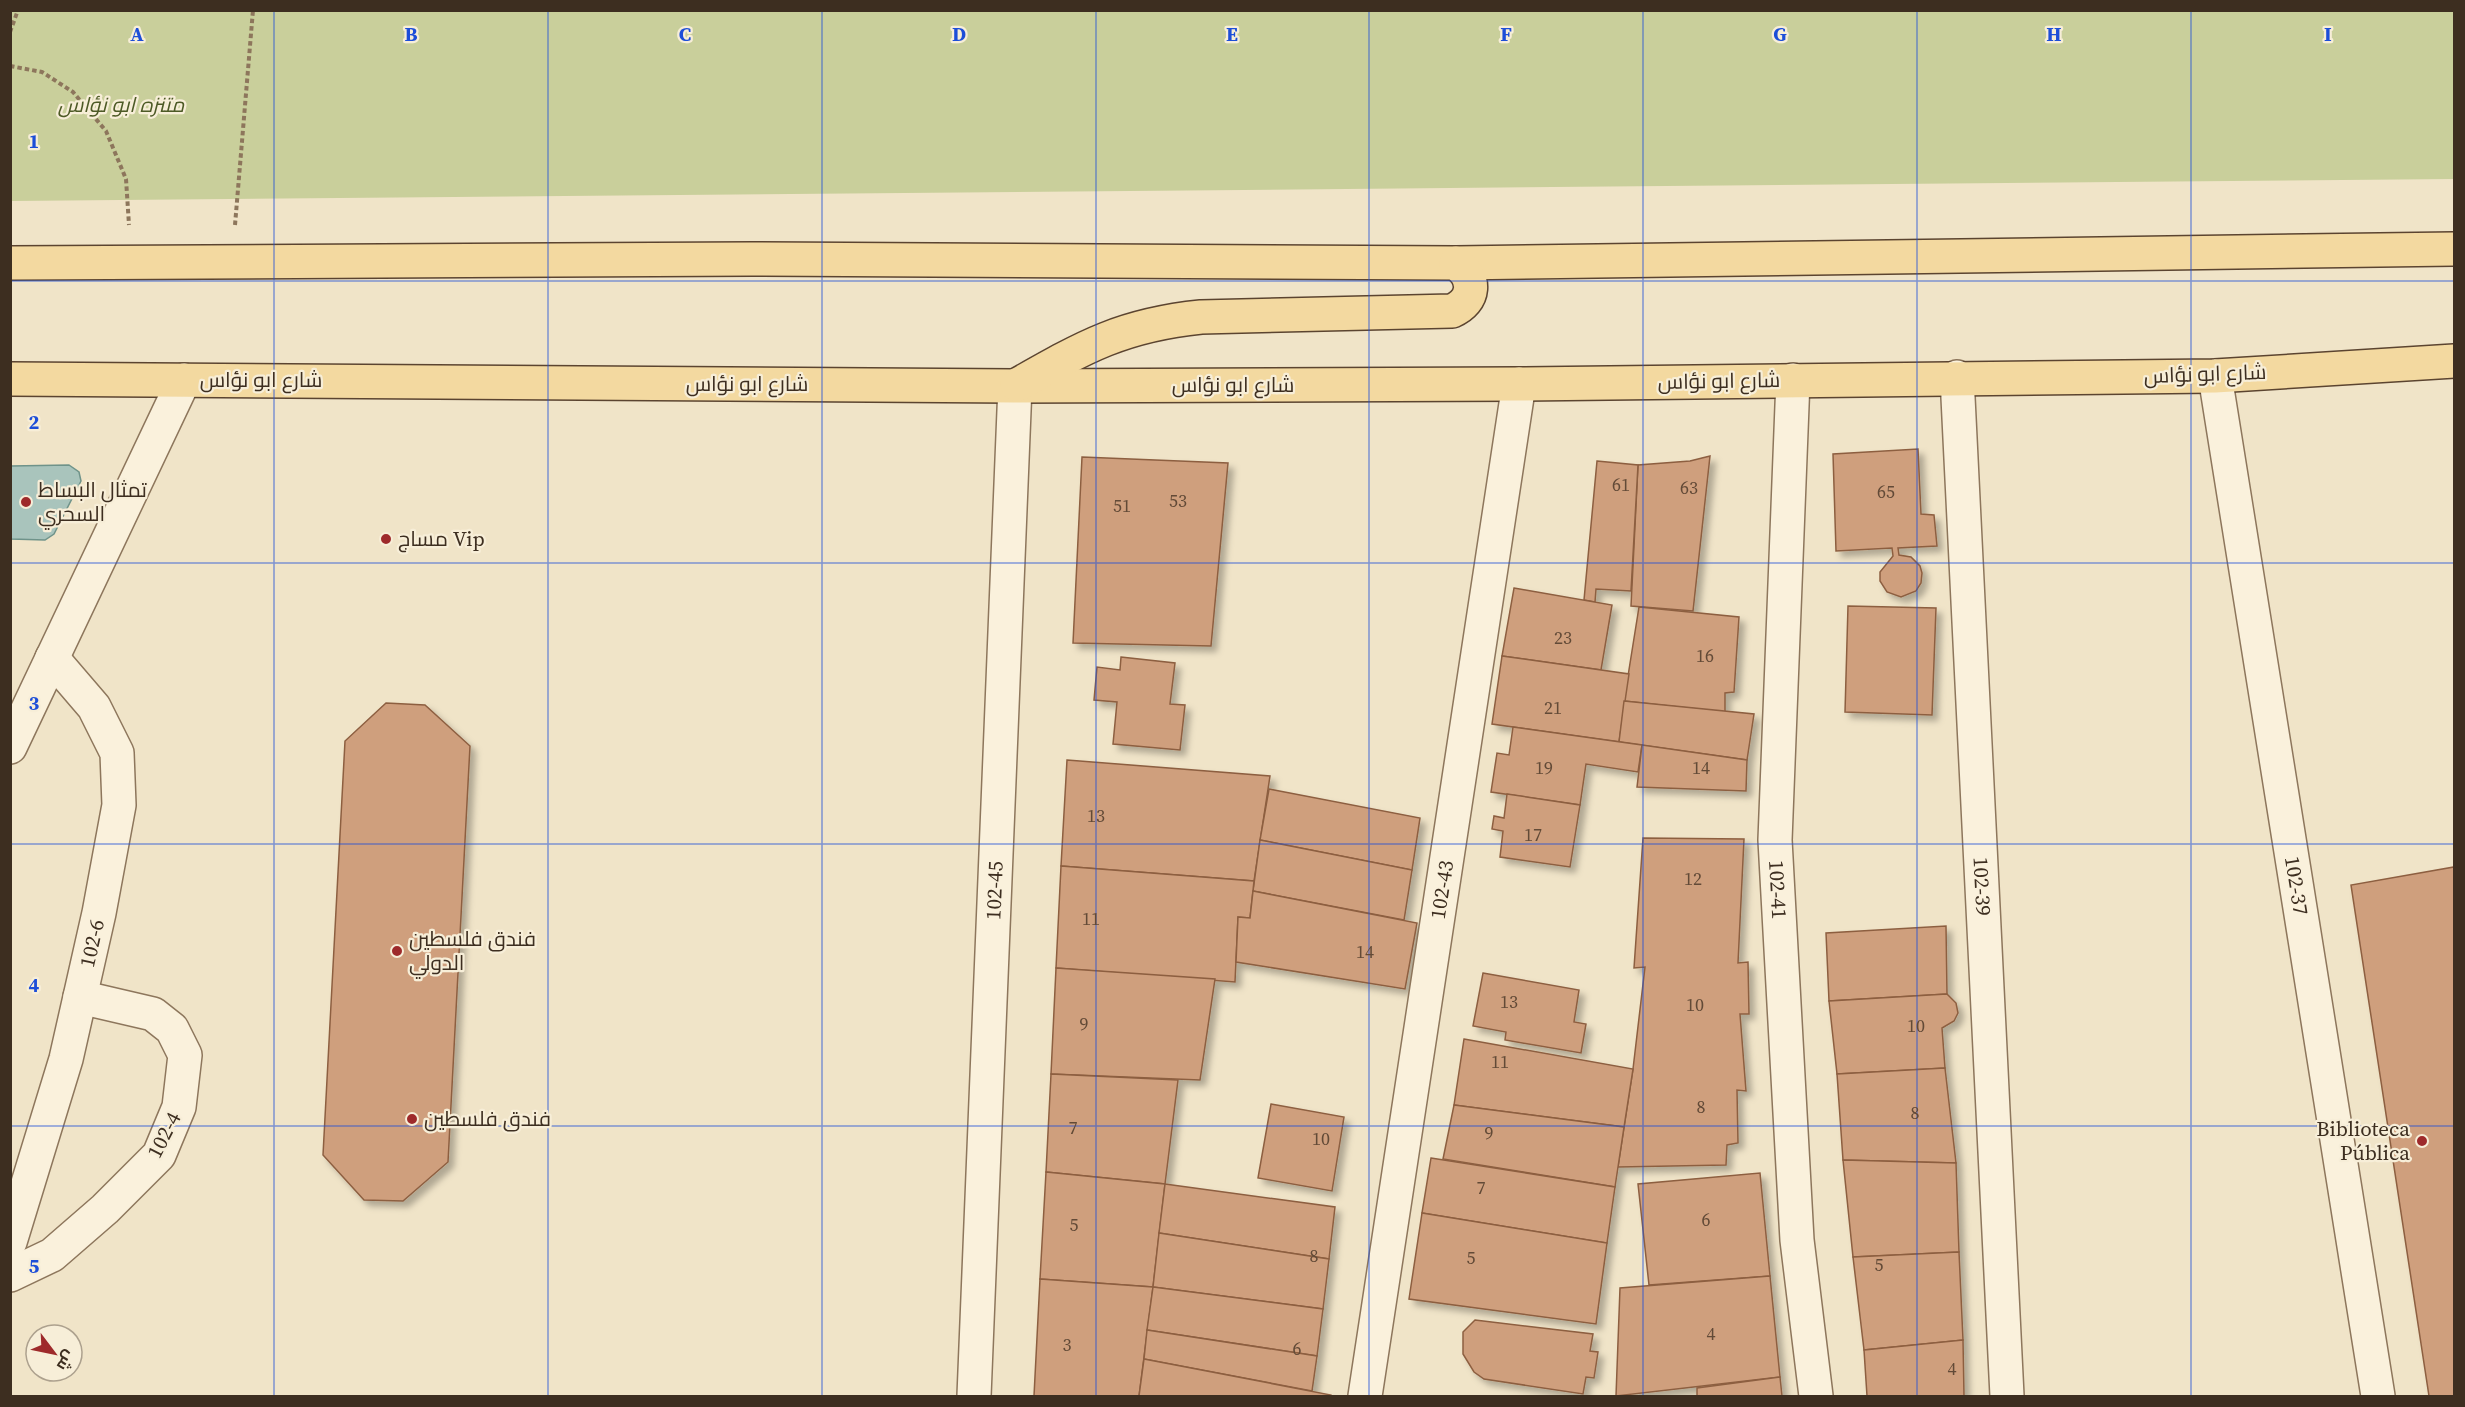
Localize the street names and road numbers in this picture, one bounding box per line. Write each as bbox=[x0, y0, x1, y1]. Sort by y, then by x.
street label: شارع ابو نؤاس bbox=[2143, 357, 2267, 390]
street label: شارع ابو نؤاس bbox=[200, 365, 322, 394]
street label: شارع ابو نؤاس bbox=[1657, 365, 1781, 396]
street label: شارع ابو نؤاس bbox=[686, 369, 808, 398]
street label: شارع ابو نؤاس bbox=[1172, 370, 1294, 399]
street label: 102-37 bbox=[2278, 854, 2316, 917]
street label: 102-39 bbox=[1967, 856, 1998, 917]
street label: 102-43 bbox=[1423, 858, 1460, 921]
street label: 102-41 bbox=[1762, 859, 1794, 920]
street label: 102-45 bbox=[978, 860, 1010, 920]
street label: 102-6 bbox=[72, 916, 111, 970]
street label: 102-4 bbox=[140, 1106, 188, 1163]

